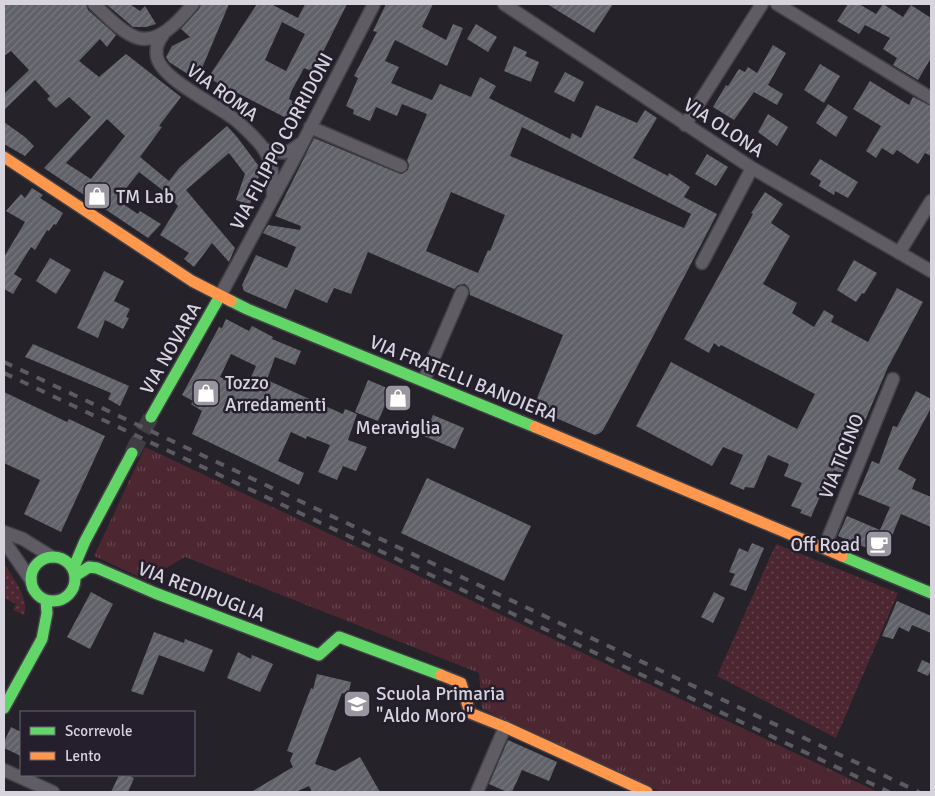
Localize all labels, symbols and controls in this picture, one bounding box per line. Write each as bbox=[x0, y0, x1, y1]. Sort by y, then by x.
street label: VIA FILIPPO CORRIDONI bbox=[225, 49, 339, 234]
street label: VIA ROMA bbox=[182, 59, 263, 127]
street label: VIA OLONA bbox=[679, 93, 769, 163]
shop icon: TM Lab bbox=[82, 181, 112, 211]
place label: TM Lab bbox=[116, 185, 174, 209]
street label: VIA NOVARA bbox=[135, 298, 207, 399]
street label: VIA FRATELLI BANDIERA bbox=[366, 330, 562, 428]
place label: Tozzo Arredamenti bbox=[225, 371, 326, 417]
shop icon: Tozzo Arredamenti bbox=[191, 378, 221, 408]
shop icon: Meraviglia bbox=[383, 383, 413, 413]
street label: VIA TICINO bbox=[814, 410, 870, 502]
place label: Meraviglia bbox=[356, 416, 440, 440]
cafe icon: Off Road bbox=[864, 529, 894, 559]
place label: Off Road bbox=[790, 533, 860, 557]
street label: VIA REDIPUGLIA bbox=[134, 557, 269, 627]
place label: Scuola Primaria "Aldo Moro" bbox=[376, 682, 505, 728]
school or university icon: Scuola Primaria "Aldo Moro" bbox=[342, 689, 372, 719]
legend bbox=[20, 711, 195, 776]
text: Scorrevole bbox=[65, 722, 132, 740]
text: Lento bbox=[65, 747, 101, 765]

